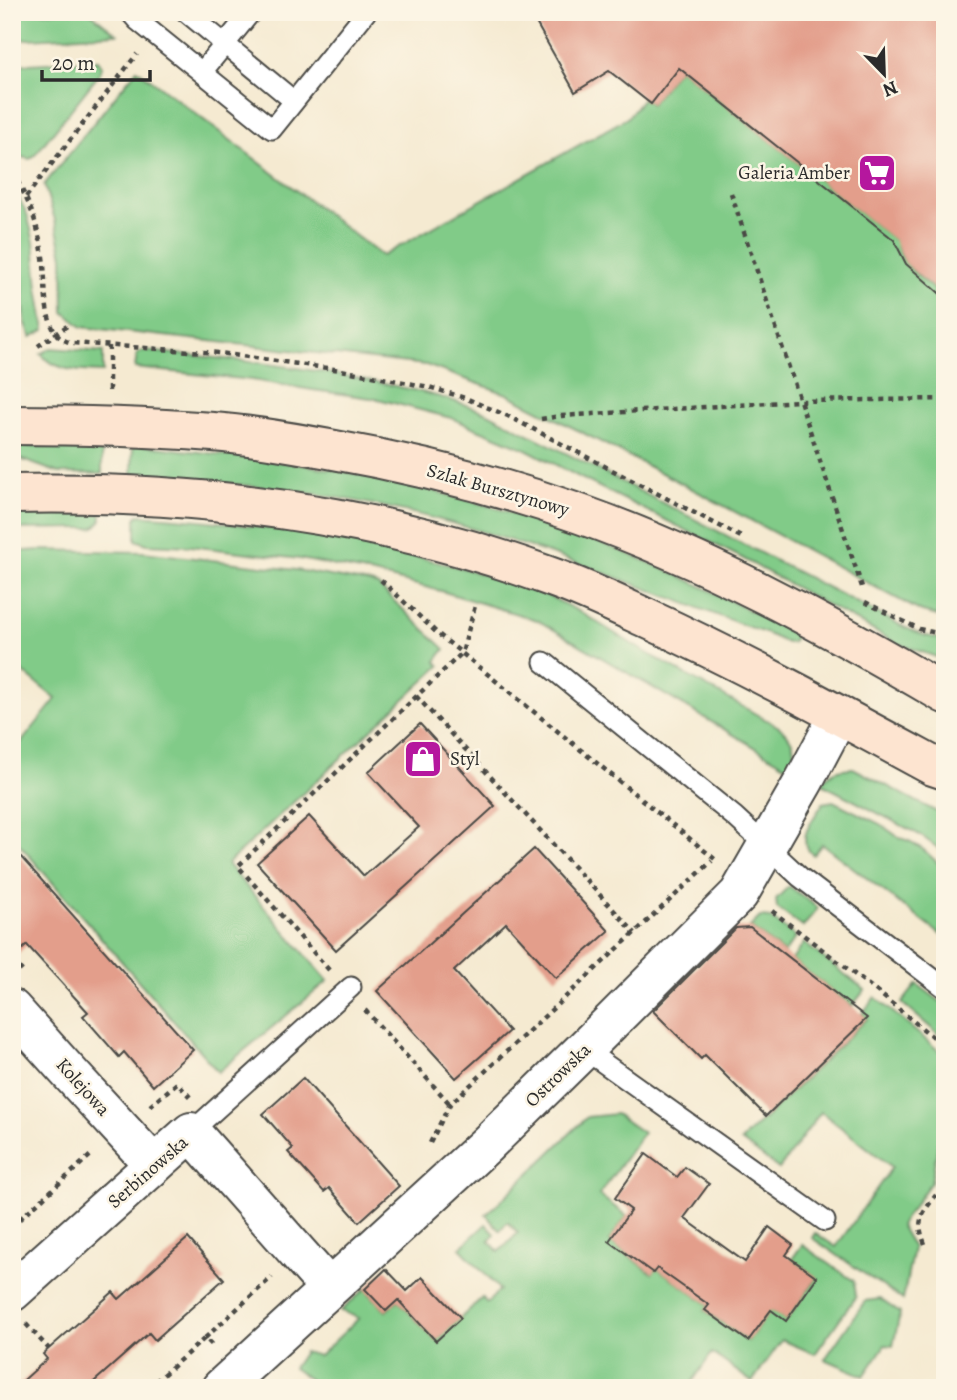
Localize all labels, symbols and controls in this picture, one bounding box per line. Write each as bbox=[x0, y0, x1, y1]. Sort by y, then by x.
scale bar bbox=[42, 38, 150, 82]
north arrow bbox=[848, 38, 918, 108]
text: 20 m bbox=[52, 49, 95, 77]
text: N bbox=[879, 74, 902, 103]
supermarket icon: Galeria Amber bbox=[856, 152, 898, 194]
place label: Galeria Amber bbox=[738, 160, 850, 186]
street label: Szlak Bursztynowy bbox=[424, 457, 573, 523]
shop icon: Styl bbox=[402, 738, 444, 780]
place label: Styl bbox=[450, 746, 480, 772]
street label: Ostrowska bbox=[519, 1037, 597, 1113]
street label: Kolejowa bbox=[50, 1052, 116, 1122]
street label: Serbinowska bbox=[102, 1130, 194, 1214]

